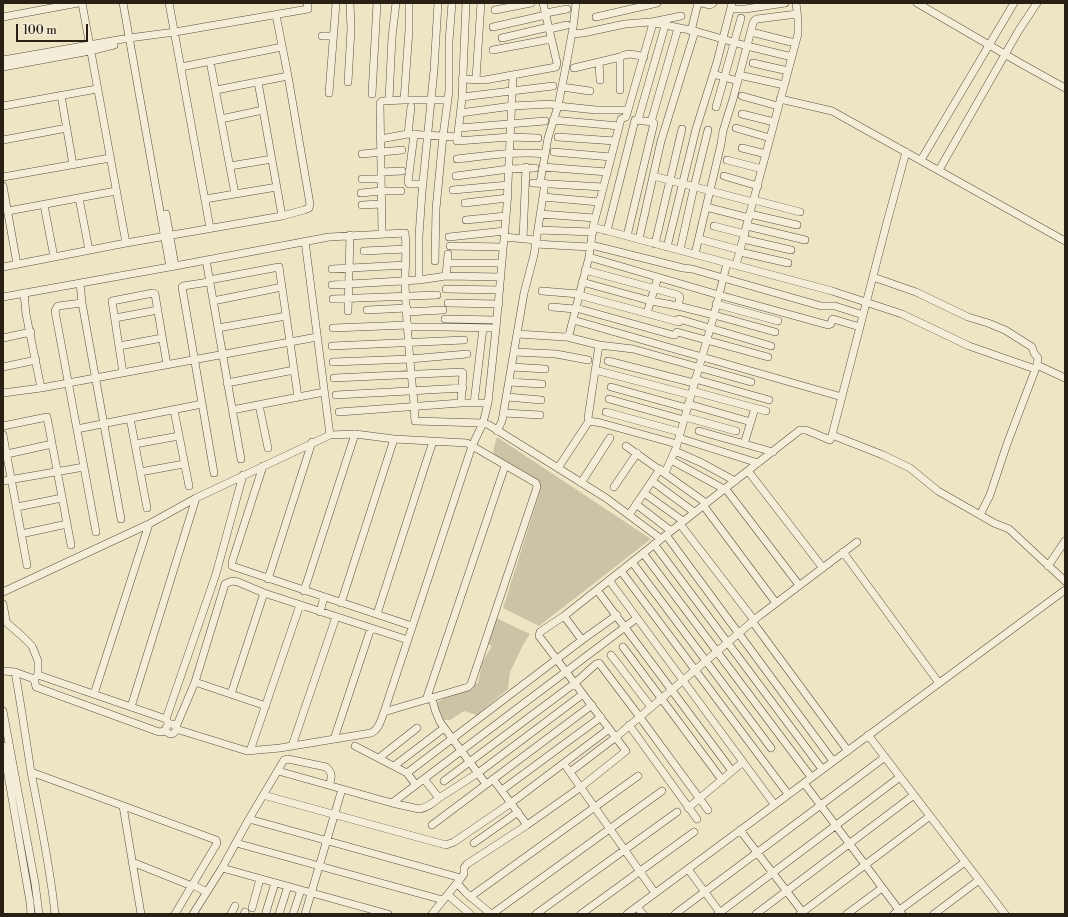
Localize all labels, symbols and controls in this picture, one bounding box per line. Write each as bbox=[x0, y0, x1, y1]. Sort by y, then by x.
scale bar bbox=[18, 16, 90, 42]
text: 100 m bbox=[23, 23, 57, 38]

